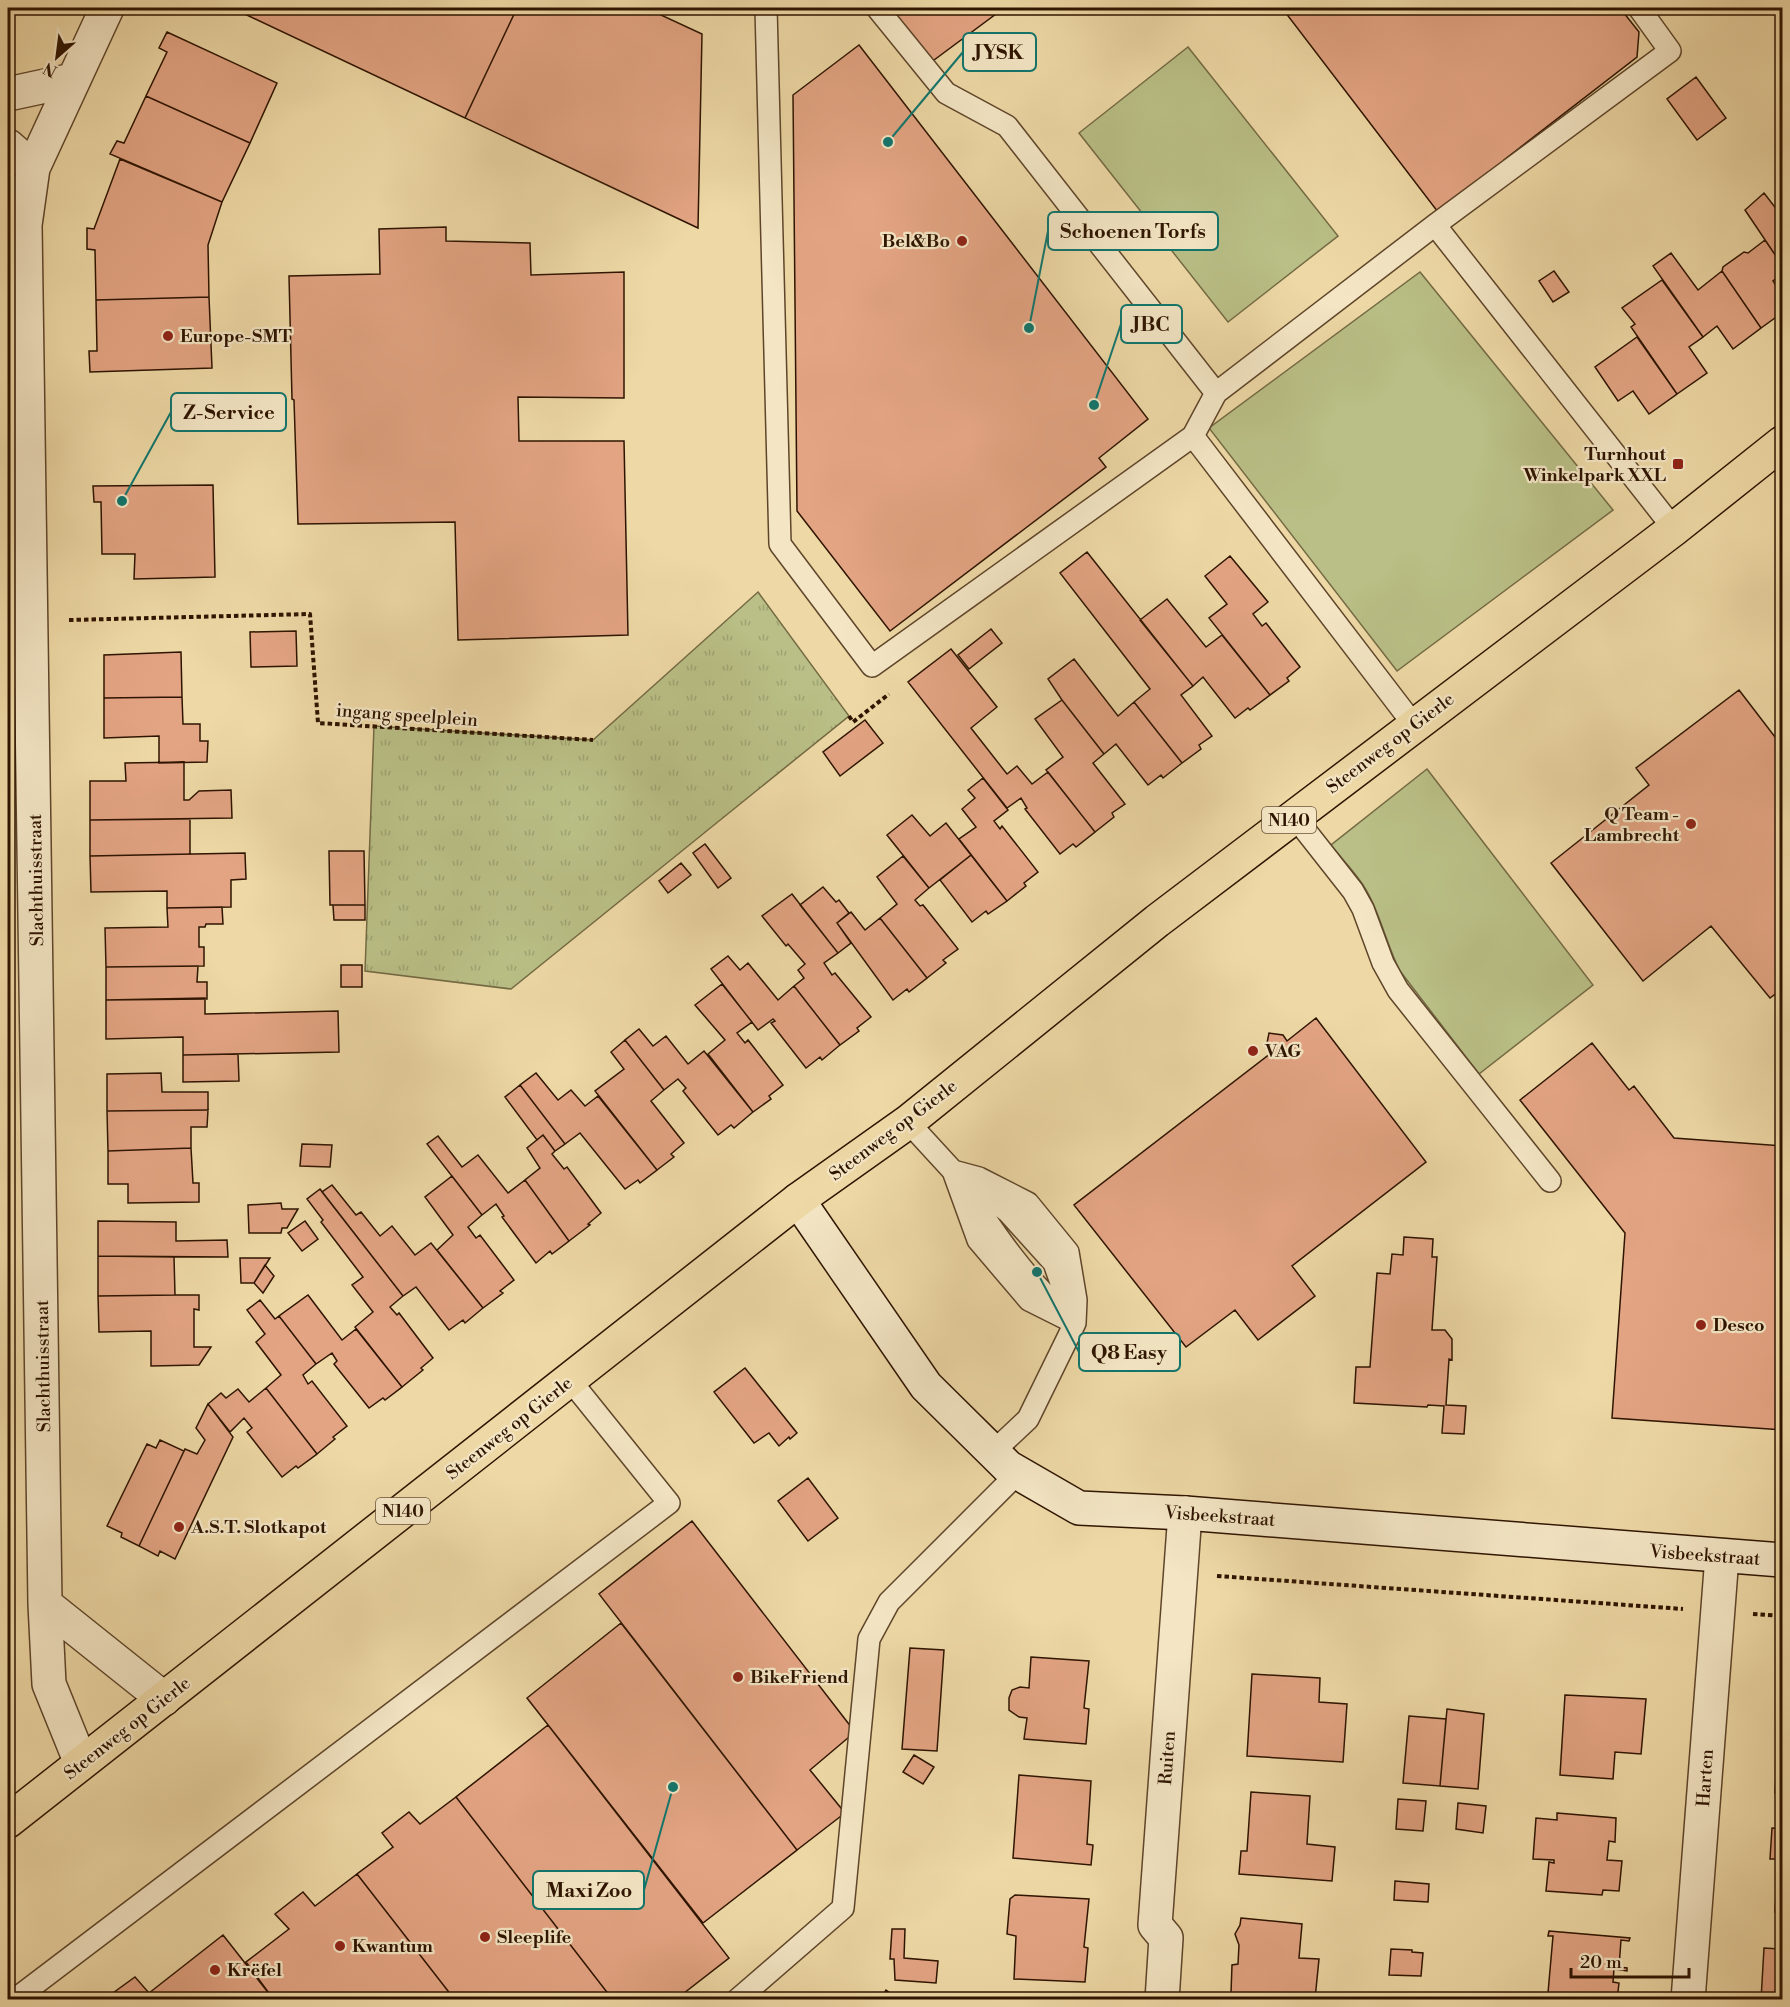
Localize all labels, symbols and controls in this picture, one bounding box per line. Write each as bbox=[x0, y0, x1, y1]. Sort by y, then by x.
north arrow bbox=[27, 27, 87, 87]
callout: JYSK bbox=[963, 33, 1036, 71]
text: JYSK bbox=[971, 41, 1024, 66]
text: N bbox=[40, 57, 61, 81]
callout: Schoenen Torfs bbox=[1048, 212, 1218, 250]
text: Schoenen Torfs bbox=[1060, 220, 1206, 245]
place label: Bel&Bo bbox=[882, 230, 950, 253]
marker: Bel&Bo bbox=[955, 234, 969, 248]
callout: JBC bbox=[1121, 305, 1182, 343]
text: JBC bbox=[1130, 313, 1169, 338]
place label: Europe-SMT bbox=[180, 325, 292, 348]
marker: Europe-SMT bbox=[161, 329, 175, 343]
callout: Z-Service bbox=[171, 393, 286, 431]
text: Z-Service bbox=[183, 401, 275, 426]
place label: Turnhout Winkelpark XXL bbox=[1522, 443, 1667, 487]
marker: Turnhout Winkelpark XXL bbox=[1671, 457, 1685, 471]
street label: Steenweg op Gierle bbox=[1322, 688, 1459, 799]
street label: ingang speelplein bbox=[335, 699, 479, 732]
place label: Q Team - Lambrecht bbox=[1584, 803, 1680, 847]
road number: N140 bbox=[1262, 807, 1316, 833]
street label: Slachthuisstraat bbox=[24, 813, 49, 946]
marker: Q Team - Lambrecht bbox=[1684, 817, 1698, 831]
place label: VAG bbox=[1264, 1040, 1301, 1063]
marker: VAG bbox=[1246, 1044, 1260, 1058]
street label: Steenweg op Gierle bbox=[825, 1075, 962, 1186]
street label: Slachthuisstraat bbox=[31, 1299, 56, 1432]
place label: Desco bbox=[1713, 1314, 1765, 1337]
marker: Desco bbox=[1694, 1318, 1708, 1332]
callout: Q8 Easy bbox=[1079, 1333, 1180, 1371]
text: Q8 Easy bbox=[1091, 1341, 1168, 1366]
street label: Steenweg op Gierle bbox=[441, 1372, 577, 1485]
road number: N140 bbox=[376, 1498, 430, 1524]
street label: Visbeekstraat bbox=[1163, 1501, 1277, 1532]
place label: A.S.T. Slotkapot bbox=[190, 1516, 327, 1539]
marker: A.S.T. Slotkapot bbox=[172, 1520, 186, 1534]
street label: Visbeekstraat bbox=[1648, 1540, 1762, 1571]
place label: BikeFriend bbox=[750, 1666, 849, 1689]
marker: BikeFriend bbox=[731, 1670, 745, 1684]
street label: Steenweg op Gierle bbox=[59, 1672, 195, 1785]
street label: Ruiten bbox=[1154, 1730, 1181, 1786]
street label: Harten bbox=[1692, 1748, 1719, 1808]
callout: Maxi Zoo bbox=[533, 1871, 644, 1909]
text: Maxi Zoo bbox=[546, 1879, 632, 1904]
place label: Sleeplife bbox=[497, 1926, 572, 1949]
marker: Sleeplife bbox=[478, 1930, 492, 1944]
place label: Kwantum bbox=[352, 1935, 434, 1958]
marker: Kwantum bbox=[333, 1939, 347, 1953]
scale bar bbox=[1571, 1941, 1690, 1979]
text: 20 m bbox=[1580, 1951, 1622, 1974]
place label: Krëfel bbox=[227, 1959, 282, 1982]
marker: Krëfel bbox=[208, 1963, 222, 1977]

